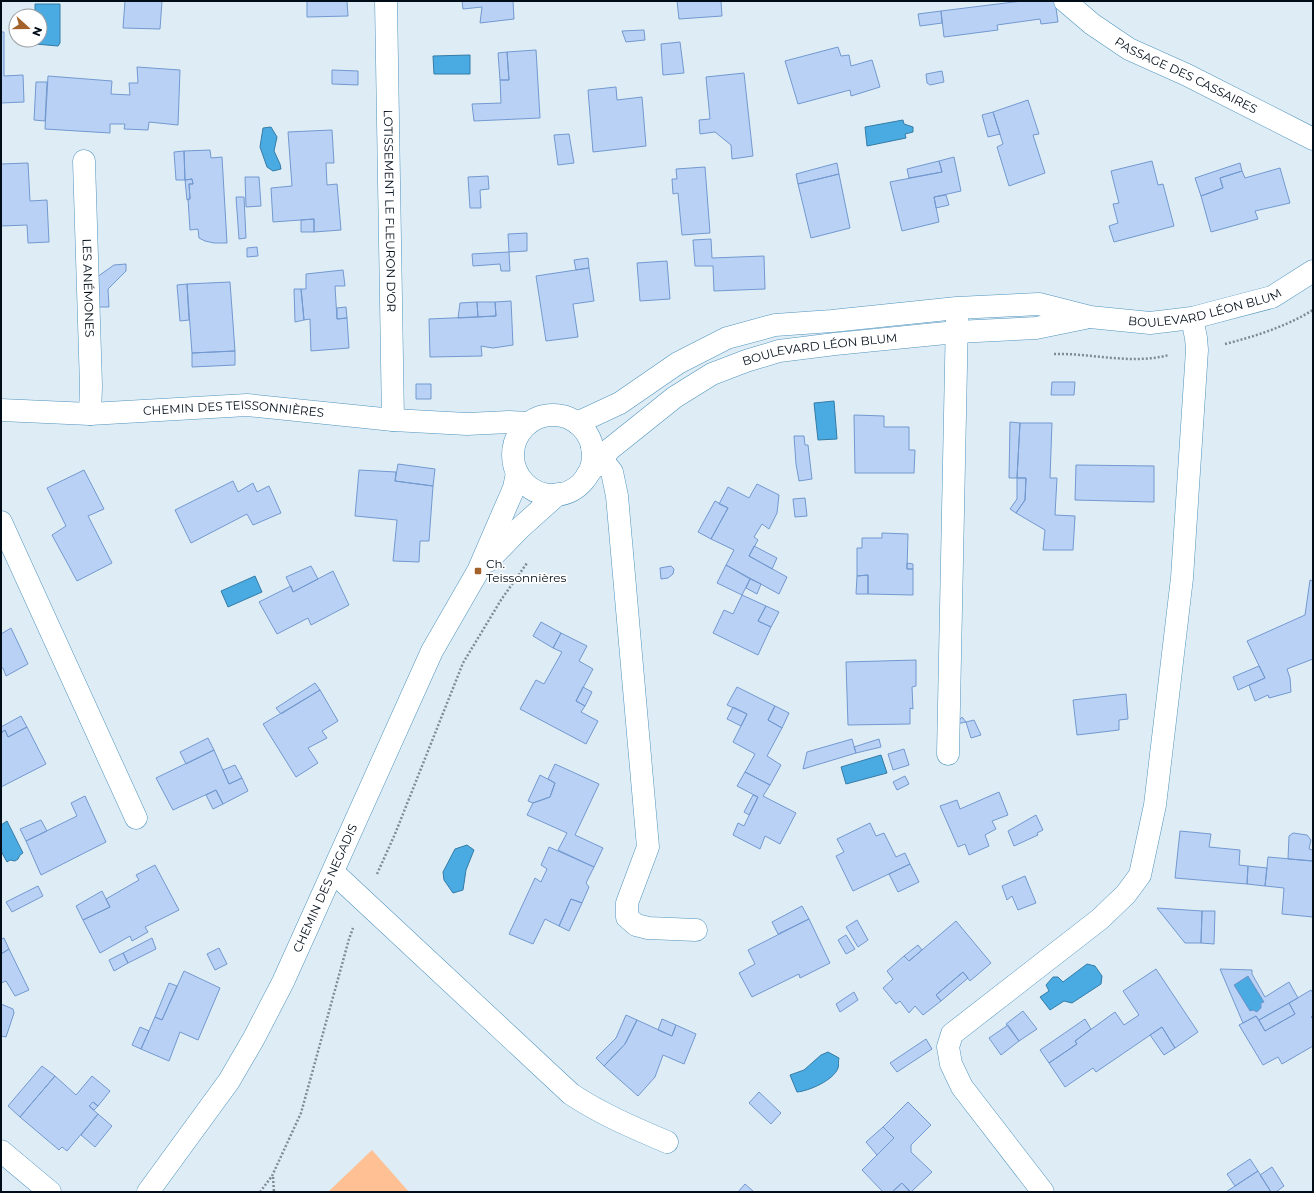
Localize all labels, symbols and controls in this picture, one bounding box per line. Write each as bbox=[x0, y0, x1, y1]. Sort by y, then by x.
north arrow bbox=[8, 8, 48, 48]
text: N bbox=[29, 25, 45, 38]
street label: PASSAGE DES CASSAIRES bbox=[1112, 34, 1260, 116]
street label: LOTISSEMENT LE FLEURON D'OR bbox=[381, 110, 399, 313]
street label: LES ANÉMONES bbox=[79, 238, 97, 338]
street label: BOULEVARD LÉON BLUM bbox=[1127, 285, 1284, 330]
street label: BOULEVARD LÉON BLUM bbox=[740, 330, 898, 369]
street label: CHEMIN DES TEISSONNIÈRES bbox=[143, 397, 325, 420]
place label: Ch. Teissonnières bbox=[486, 556, 567, 585]
marker: Ch. Teissonnières bbox=[473, 566, 483, 576]
street label: CHEMIN DES NEGADIS bbox=[289, 821, 360, 955]

